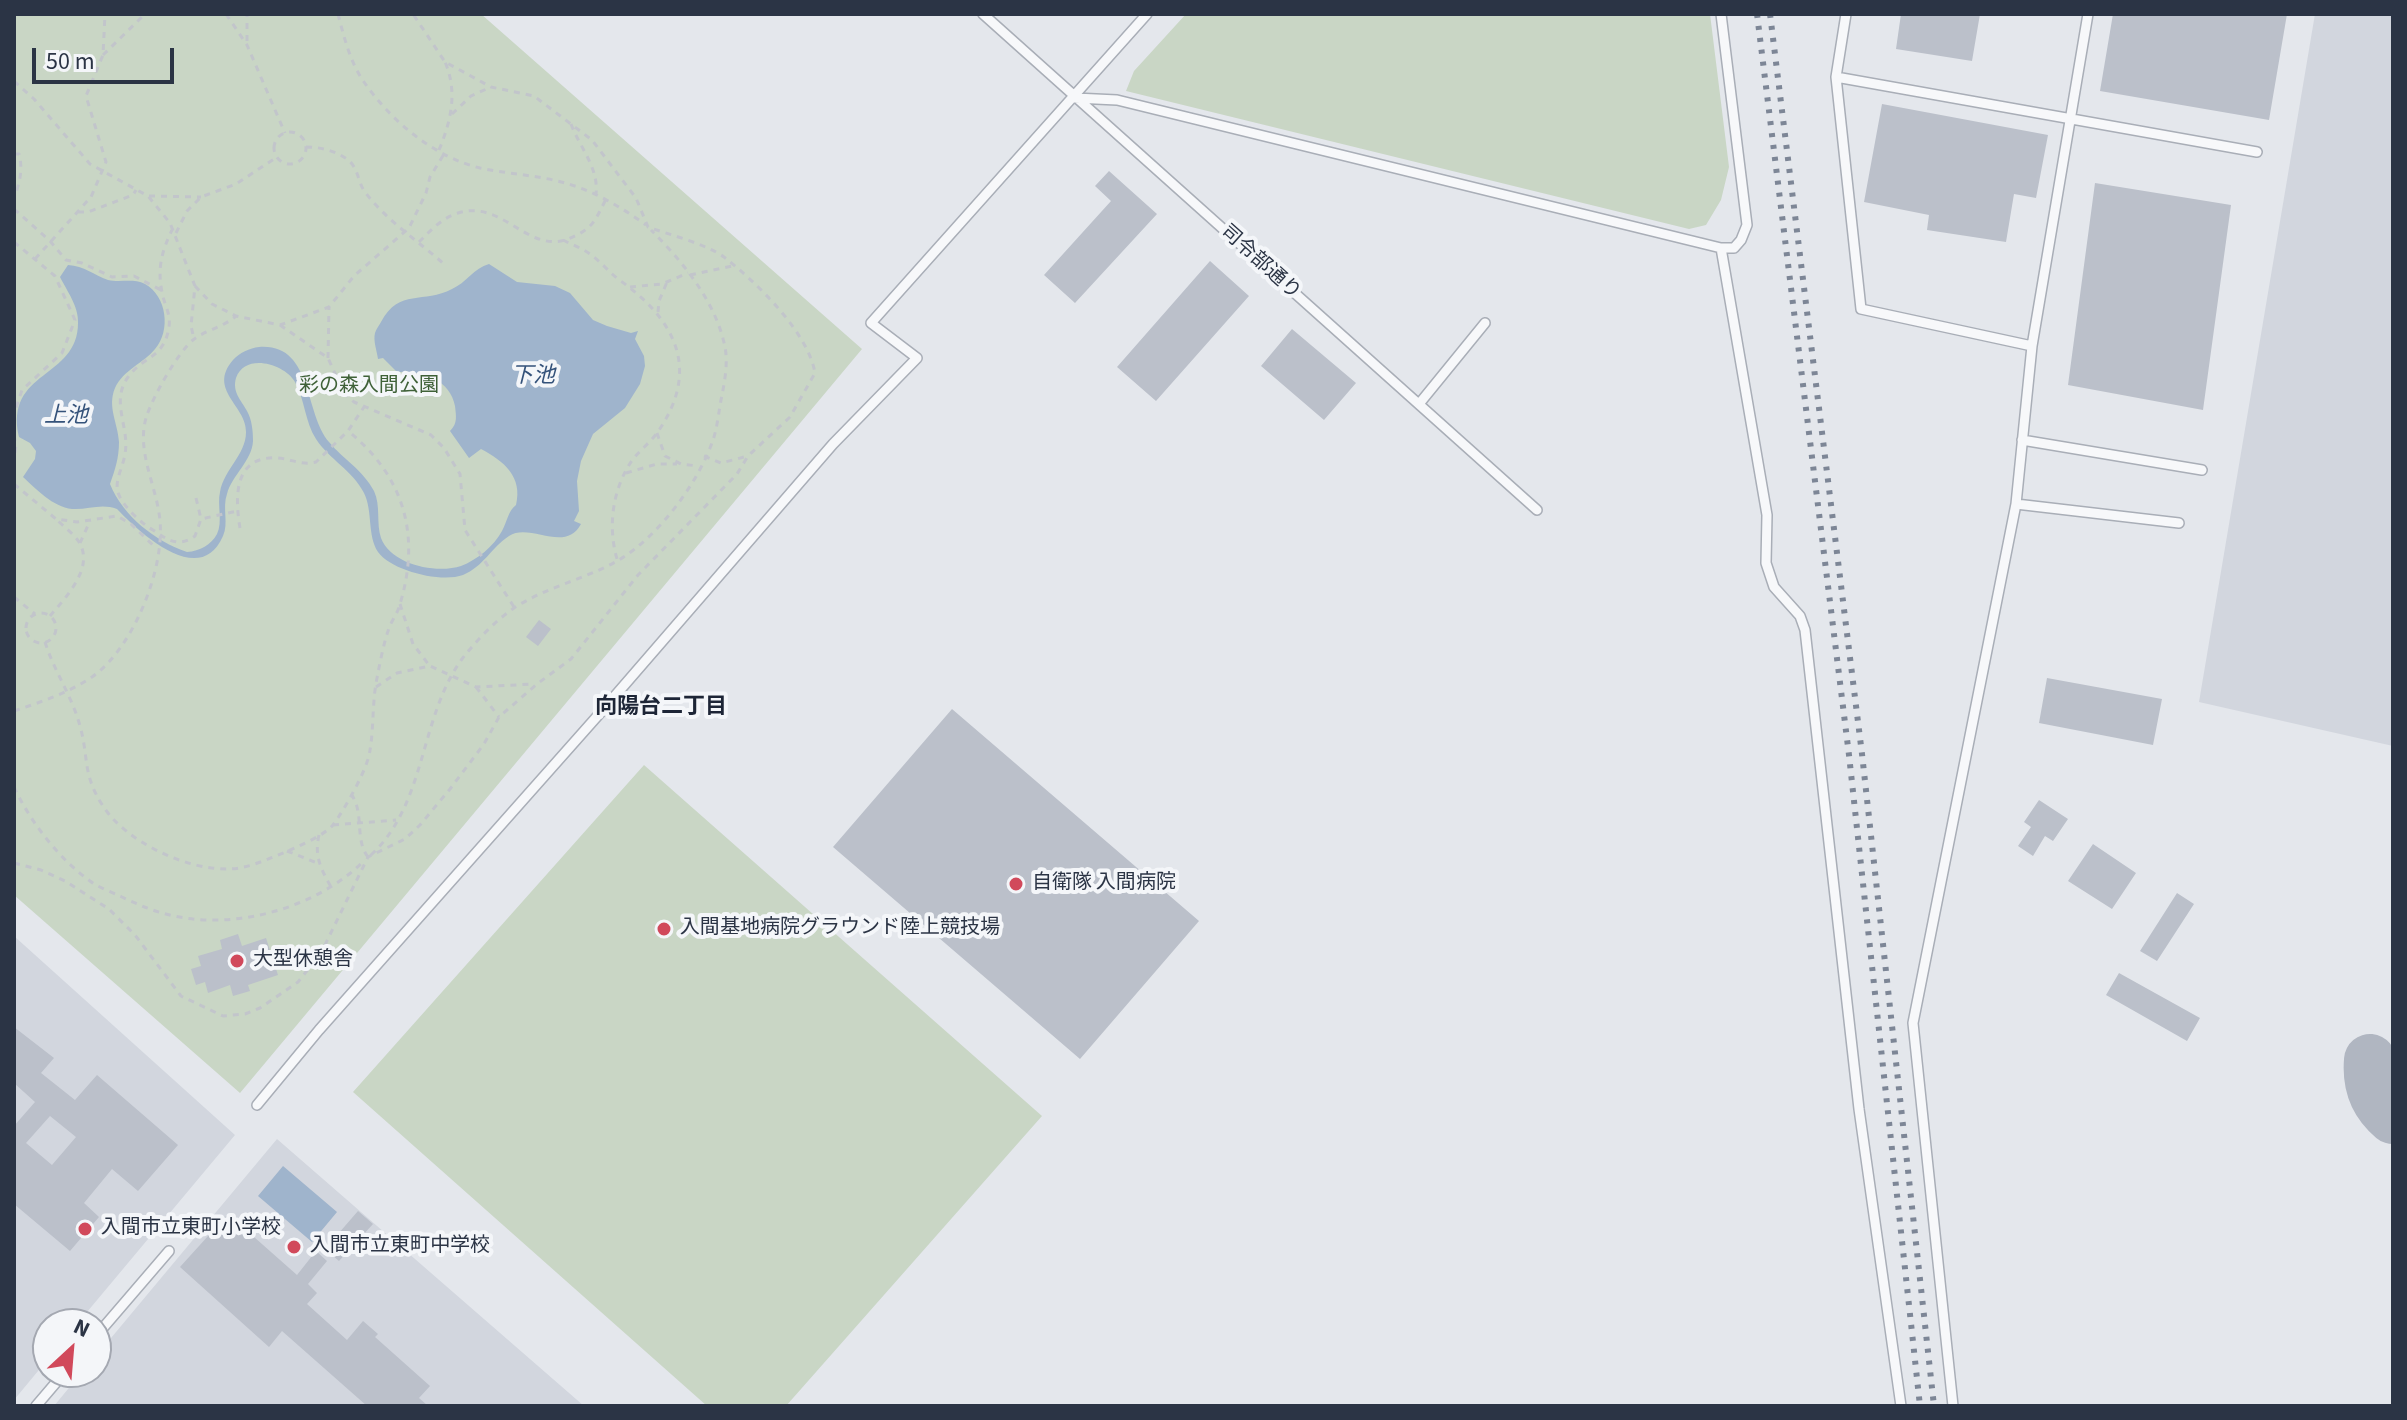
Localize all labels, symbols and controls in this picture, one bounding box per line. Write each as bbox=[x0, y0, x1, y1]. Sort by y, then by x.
scale bar bbox=[36, 32, 178, 82]
text: 50 m bbox=[46, 44, 95, 79]
street label: 司令部通り bbox=[1215, 221, 1305, 305]
water label: 下池 bbox=[511, 364, 555, 390]
park label: 彩の森入間公園 bbox=[299, 375, 439, 399]
water label: 上池 bbox=[44, 404, 88, 430]
district label: 向陽台二丁目 bbox=[595, 695, 727, 721]
place label: 自衛隊 入間病院 bbox=[1032, 872, 1176, 896]
marker: 自衛隊 入間病院 bbox=[1007, 875, 1025, 893]
place label: 入間基地病院グラウンド陸上競技場 bbox=[680, 917, 1000, 941]
marker: 入間基地病院グラウンド陸上競技場 bbox=[655, 920, 673, 938]
place label: 大型休憩舎 bbox=[253, 949, 353, 973]
marker: 大型休憩舎 bbox=[228, 952, 246, 970]
place label: 入間市立東町小学校 bbox=[101, 1217, 281, 1241]
marker: 入間市立東町小学校 bbox=[76, 1220, 94, 1238]
place label: 入間市立東町中学校 bbox=[310, 1235, 490, 1259]
marker: 入間市立東町中学校 bbox=[285, 1238, 303, 1256]
north arrow bbox=[32, 1308, 112, 1388]
text: N bbox=[68, 1311, 95, 1346]

